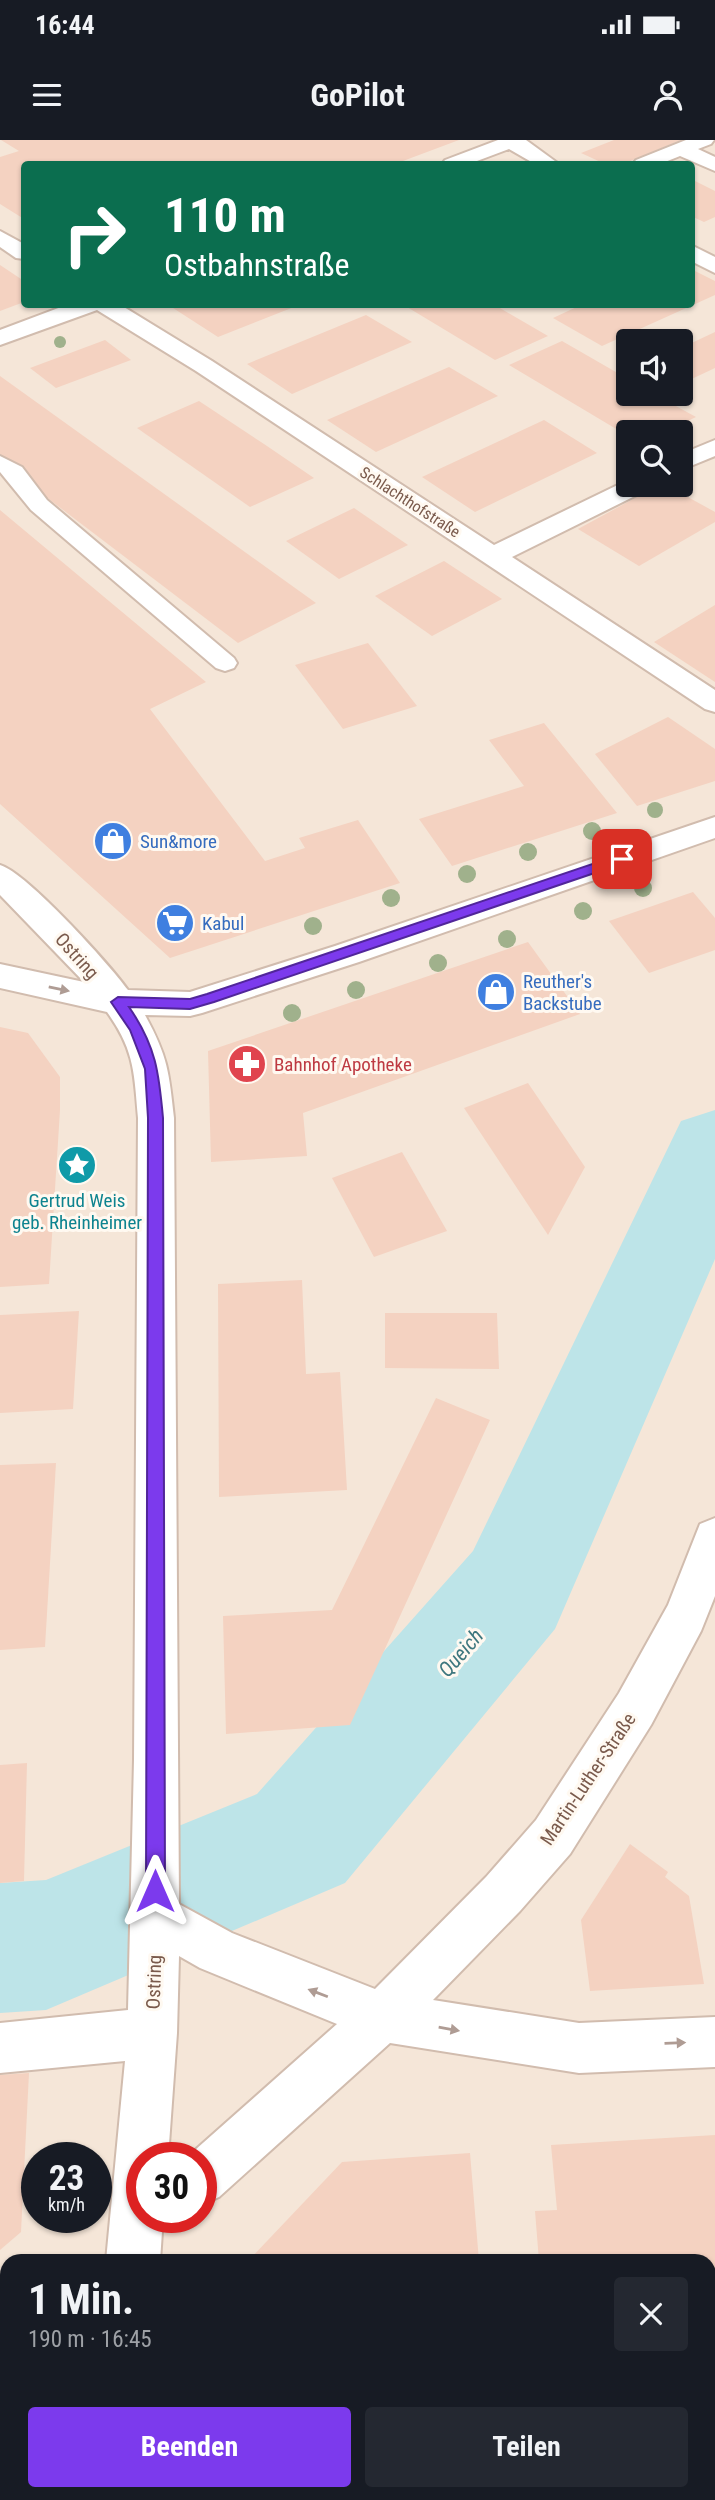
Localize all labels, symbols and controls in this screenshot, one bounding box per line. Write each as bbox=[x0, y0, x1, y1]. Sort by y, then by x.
text: 16:44 bbox=[35, 10, 95, 40]
icon: menu bbox=[28, 76, 66, 114]
text: GoPilot bbox=[310, 76, 405, 114]
icon: person bbox=[649, 76, 687, 114]
text: 110 m bbox=[164, 187, 286, 244]
icon: right bbox=[49, 189, 140, 280]
text: Ostbahnstraße bbox=[164, 246, 350, 284]
map controls bbox=[616, 329, 693, 497]
button: sound bbox=[616, 329, 693, 406]
button: search bbox=[616, 420, 693, 497]
street label: Schlachthofstraße bbox=[356, 463, 464, 541]
shop icon: Sun&more bbox=[92, 820, 134, 862]
pin bbox=[592, 829, 652, 889]
place label: Sun&more bbox=[140, 830, 217, 853]
icon: arrive bbox=[603, 840, 641, 878]
supermarket icon: Kabul bbox=[154, 902, 196, 944]
place label: Kabul bbox=[202, 912, 244, 935]
street label: Ostring bbox=[50, 928, 104, 984]
place label: Reuther's Backstube bbox=[523, 970, 602, 1015]
shop icon: Reuther's Backstube bbox=[475, 971, 517, 1013]
one-way arrow bbox=[48, 984, 70, 995]
pharmacy icon: Bahnhof Apotheke bbox=[226, 1043, 268, 1085]
place label: Bahnhof Apotheke bbox=[274, 1053, 412, 1076]
place icon: Gertrud Weis geb. Rheinheimer bbox=[56, 1144, 98, 1186]
place label: Gertrud Weis geb. Rheinheimer bbox=[12, 1189, 142, 1234]
water label: Queich bbox=[434, 1624, 488, 1682]
street label: Martin-Luther-Straße bbox=[535, 1708, 641, 1849]
position arrow bbox=[118, 1854, 192, 1928]
street label: Ostring bbox=[142, 1954, 166, 2010]
one-way arrow bbox=[308, 1987, 329, 1998]
one-way arrow bbox=[439, 2024, 461, 2035]
one-way arrow bbox=[665, 2038, 687, 2049]
speed limit sign: 30 bbox=[126, 2142, 217, 2233]
text: 23 bbox=[49, 2158, 84, 2199]
text: km/h bbox=[48, 2194, 85, 2215]
text: 1 Min. bbox=[28, 2275, 134, 2324]
button: close bbox=[614, 2277, 688, 2351]
text: 190 m · 16:45 bbox=[28, 2326, 152, 2353]
button: Beenden bbox=[28, 2407, 351, 2487]
button: Teilen bbox=[365, 2407, 688, 2487]

